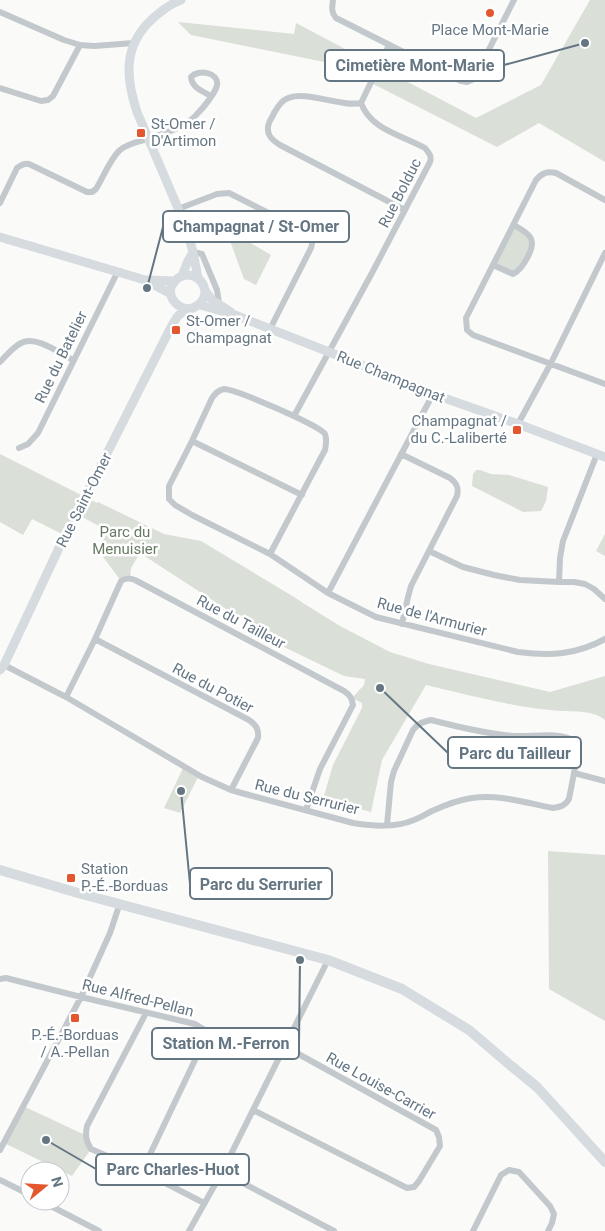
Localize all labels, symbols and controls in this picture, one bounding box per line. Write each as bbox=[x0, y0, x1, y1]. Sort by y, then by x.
marker: Place Mont-Marie bbox=[484, 7, 496, 19]
place label: Place Mont-Marie bbox=[431, 21, 549, 39]
callout: Cimetière Mont-Marie bbox=[325, 50, 504, 81]
text: Cimetière Mont-Marie bbox=[336, 56, 495, 75]
place label: St-Omer / D'Artimon bbox=[151, 115, 216, 150]
marker: St-Omer / D'Artimon bbox=[135, 127, 147, 139]
street label: Rue Bolduc bbox=[375, 155, 425, 231]
callout: Champagnat / St-Omer bbox=[163, 211, 349, 242]
text: Champagnat / St-Omer bbox=[173, 217, 339, 236]
street label: Rue du Batelier bbox=[31, 308, 91, 406]
place label: St-Omer / Champagnat bbox=[186, 312, 272, 347]
marker: St-Omer / Champagnat bbox=[170, 324, 182, 336]
street label: Rue Champagnat bbox=[334, 347, 448, 407]
place label: Champagnat / du C.-Laliberté bbox=[410, 412, 507, 447]
marker: Champagnat / du C.-Laliberté bbox=[511, 424, 523, 436]
street label: Rue Saint-Omer bbox=[52, 450, 116, 550]
park label: Parc du Menuisier bbox=[92, 523, 158, 558]
street label: Rue du Tailleur bbox=[194, 591, 288, 653]
street label: Rue de l'Armurier bbox=[375, 594, 489, 640]
street label: Rue du Potier bbox=[169, 659, 257, 717]
callout: Parc du Tailleur bbox=[448, 737, 581, 768]
text: Parc du Tailleur bbox=[459, 744, 571, 763]
street label: Rue du Serrurier bbox=[253, 775, 361, 819]
place label: Station P.-É.-Borduas bbox=[81, 860, 168, 895]
callout: Parc du Serrurier bbox=[190, 868, 332, 899]
marker: Station P.-É.-Borduas bbox=[65, 872, 77, 884]
text: Parc du Serrurier bbox=[200, 875, 322, 894]
street label: Rue Alfred-Pellan bbox=[80, 975, 196, 1021]
marker: P.-É.-Borduas / A.-Pellan bbox=[69, 1012, 81, 1024]
place label: P.-É.-Borduas / A.-Pellan bbox=[31, 1026, 119, 1061]
callout: Station M.-Ferron bbox=[152, 1028, 299, 1059]
text: Station M.-Ferron bbox=[162, 1034, 290, 1053]
street label: Rue Louise-Carrier bbox=[323, 1048, 439, 1124]
callout: Parc Charles-Huot bbox=[96, 1154, 249, 1185]
text: Parc Charles-Huot bbox=[107, 1160, 240, 1179]
north arrow bbox=[20, 1161, 70, 1211]
text: N bbox=[48, 1175, 67, 1189]

